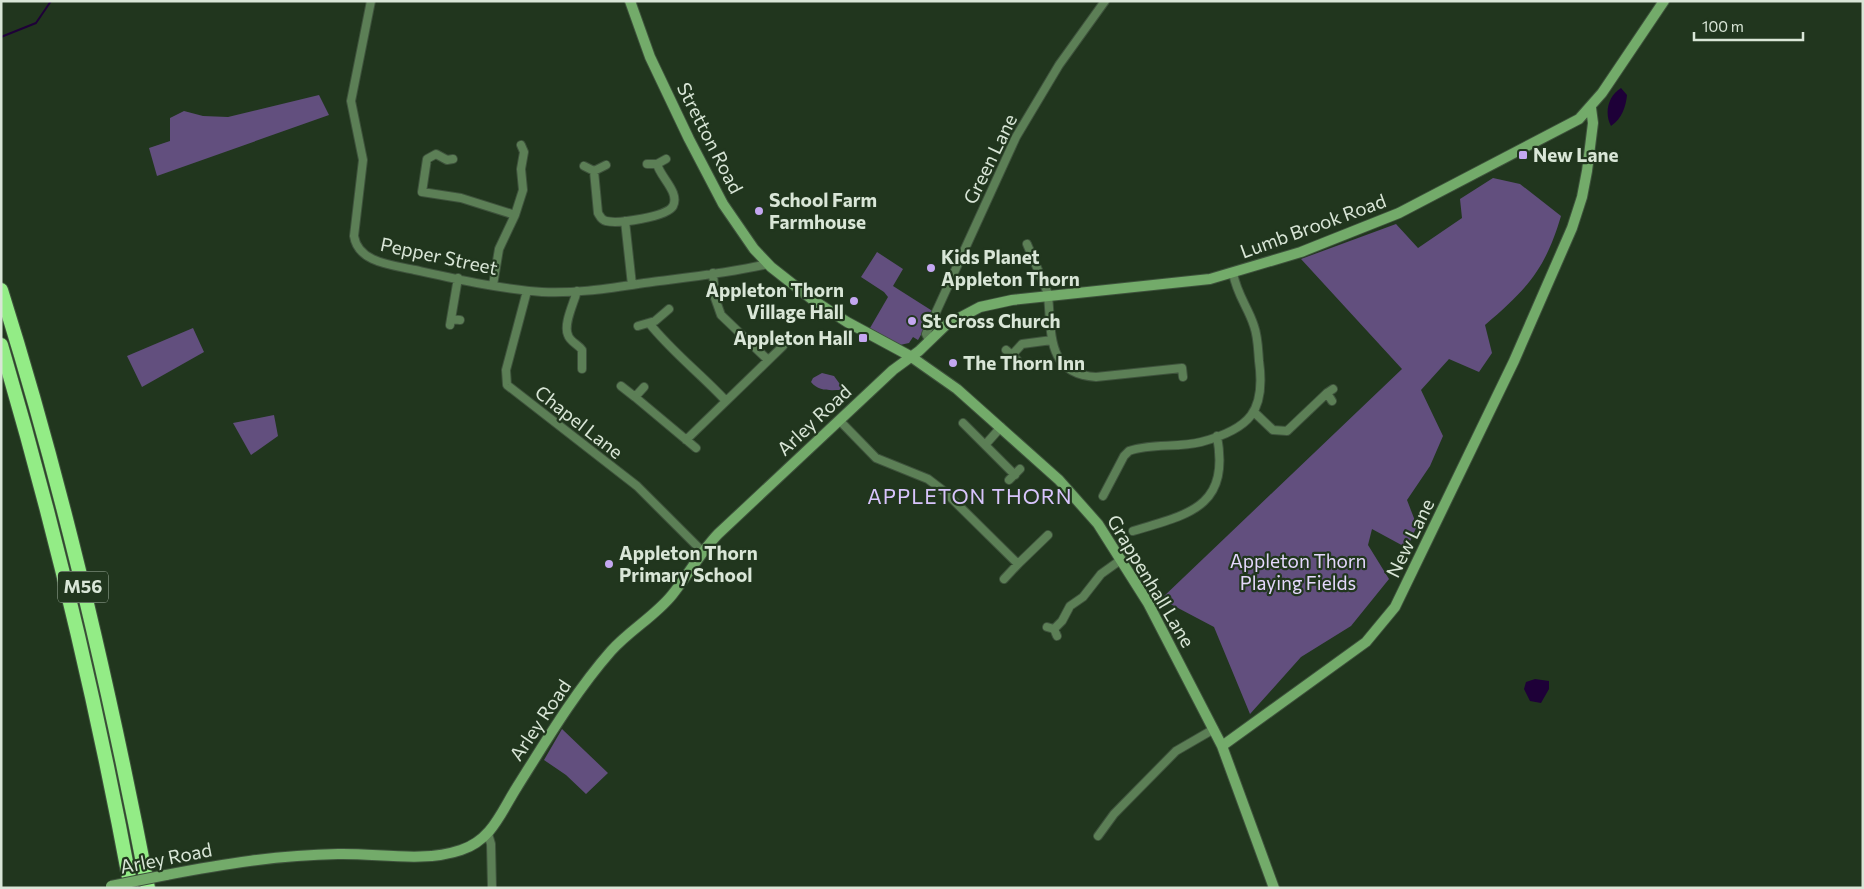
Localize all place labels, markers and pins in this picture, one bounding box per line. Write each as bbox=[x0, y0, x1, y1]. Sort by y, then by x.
place label: New Lane bbox=[1533, 143, 1618, 166]
marker: New Lane bbox=[1517, 149, 1529, 161]
place label: School Farm Farmhouse bbox=[769, 188, 877, 233]
marker: School Farm Farmhouse bbox=[753, 205, 765, 217]
place label: Kids Planet Appleton Thorn bbox=[941, 245, 1080, 290]
marker: Kids Planet Appleton Thorn bbox=[925, 262, 937, 274]
place label: Appleton Thorn Village Hall bbox=[705, 278, 844, 323]
marker: Appleton Thorn Village Hall bbox=[848, 295, 860, 307]
place label: St Cross Church bbox=[922, 309, 1060, 332]
marker: St Cross Church bbox=[906, 315, 918, 327]
place label: Appleton Hall bbox=[733, 326, 853, 349]
marker: Appleton Hall bbox=[857, 332, 869, 344]
place label: The Thorn Inn bbox=[963, 351, 1085, 374]
marker: The Thorn Inn bbox=[947, 357, 959, 369]
place label: Appleton Thorn Primary School bbox=[619, 541, 758, 586]
marker: Appleton Thorn Primary School bbox=[603, 558, 615, 570]

